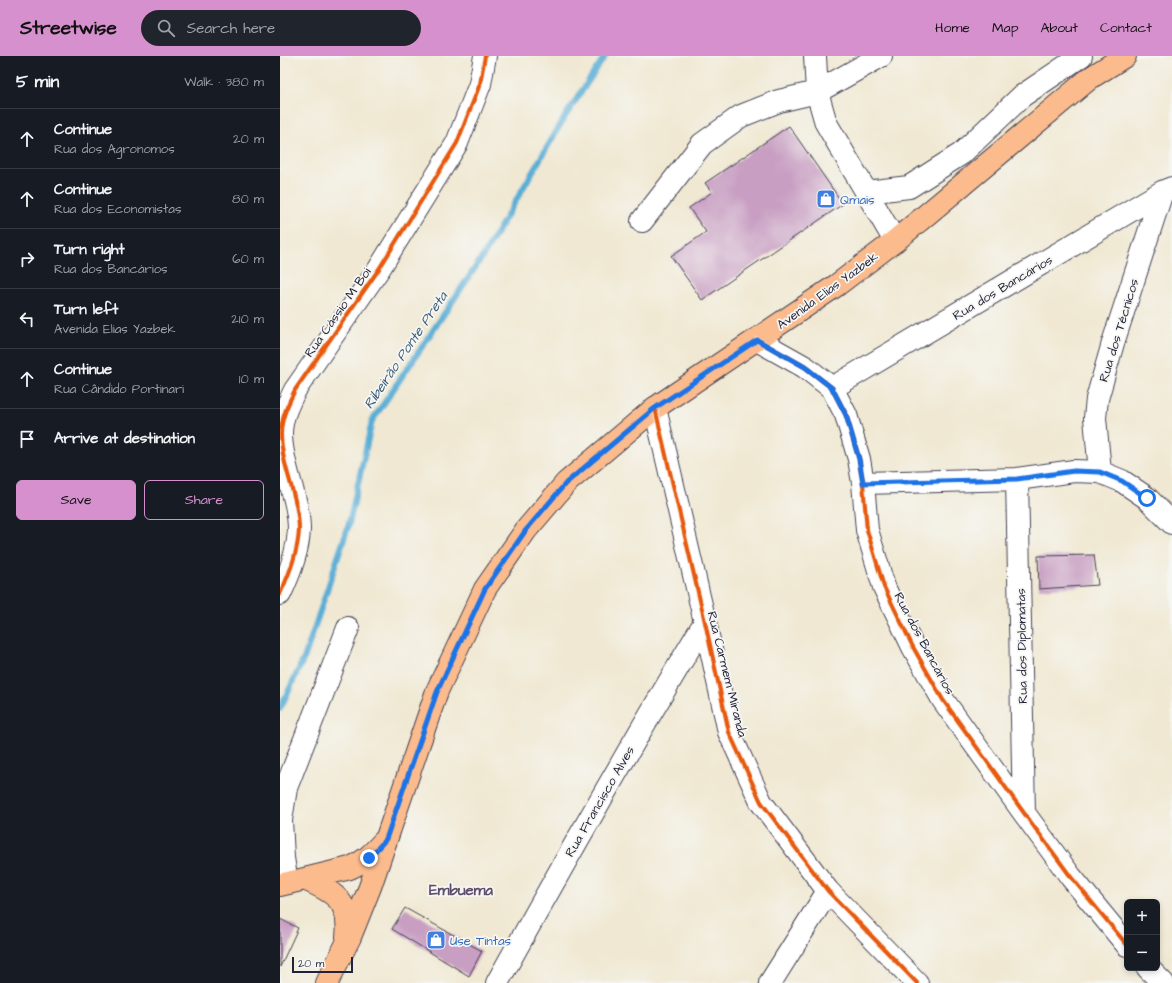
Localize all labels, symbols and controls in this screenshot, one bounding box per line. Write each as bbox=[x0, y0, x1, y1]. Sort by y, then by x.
search box bbox=[141, 10, 421, 46]
text: Streetwise bbox=[20, 15, 117, 42]
icon: search bbox=[155, 17, 177, 39]
text: Search here bbox=[187, 18, 275, 39]
text: Home bbox=[935, 18, 970, 38]
text: Map bbox=[992, 18, 1018, 38]
text: About bbox=[1040, 18, 1078, 38]
text: Contact bbox=[1100, 18, 1152, 38]
text: 5 min bbox=[16, 70, 59, 94]
text: Walk · 380 m bbox=[184, 73, 264, 91]
text: Continue bbox=[54, 119, 112, 140]
icon: ahead bbox=[16, 128, 38, 150]
text: 20 m bbox=[233, 130, 264, 148]
text: Rua dos Agronomos bbox=[54, 140, 175, 158]
text: Continue bbox=[54, 179, 112, 200]
icon: ahead bbox=[16, 188, 38, 210]
shop icon: Qmais bbox=[815, 188, 837, 210]
text: 80 m bbox=[232, 190, 264, 208]
place label: Qmais bbox=[840, 191, 875, 209]
text: Rua dos Economistas bbox=[54, 200, 181, 218]
text: Turn right bbox=[54, 239, 125, 260]
icon: right bbox=[16, 248, 38, 270]
street label: Avenida Elias Yazbek bbox=[773, 248, 882, 334]
text: 60 m bbox=[232, 250, 264, 268]
street label: Rua dos Bancários bbox=[949, 251, 1056, 325]
text: Rua dos Bancários bbox=[54, 260, 168, 278]
street label: Rua Cássio M Boi bbox=[300, 264, 375, 361]
street label: Rua dos Técnicos bbox=[1095, 276, 1143, 384]
water label: Ribeirão Ponte Preta bbox=[359, 287, 453, 413]
text: Turn left bbox=[54, 299, 118, 320]
icon: left bbox=[16, 308, 38, 330]
text: 210 m bbox=[231, 310, 264, 328]
text: Avenida Elias Yazbek bbox=[54, 320, 175, 338]
text: Continue bbox=[54, 359, 112, 380]
icon: ahead bbox=[16, 368, 38, 390]
text: 10 m bbox=[239, 370, 264, 388]
text: Rua Cândido Portinari bbox=[54, 380, 184, 398]
icon: arrive bbox=[16, 428, 38, 450]
text: Arrive at destination bbox=[54, 428, 195, 449]
button: Save bbox=[16, 480, 136, 520]
button: Share bbox=[144, 480, 264, 520]
route start bbox=[1138, 489, 1156, 507]
street label: Rua dos Diplomatas bbox=[1012, 588, 1032, 704]
street label: Rua dos Bancários bbox=[890, 589, 959, 698]
street label: Rua Carmem Miranda bbox=[703, 609, 752, 740]
street label: Rua Francisco Alves bbox=[561, 742, 639, 860]
route end bbox=[360, 849, 378, 867]
district label: Embuema bbox=[429, 880, 493, 901]
map controls bbox=[1124, 899, 1160, 971]
button: + bbox=[1124, 899, 1160, 935]
shop icon: Use Tintas bbox=[425, 929, 447, 951]
place label: Use Tintas bbox=[450, 932, 512, 950]
button: − bbox=[1124, 935, 1160, 971]
scale bar bbox=[292, 955, 353, 974]
text: 20 m bbox=[298, 956, 324, 971]

